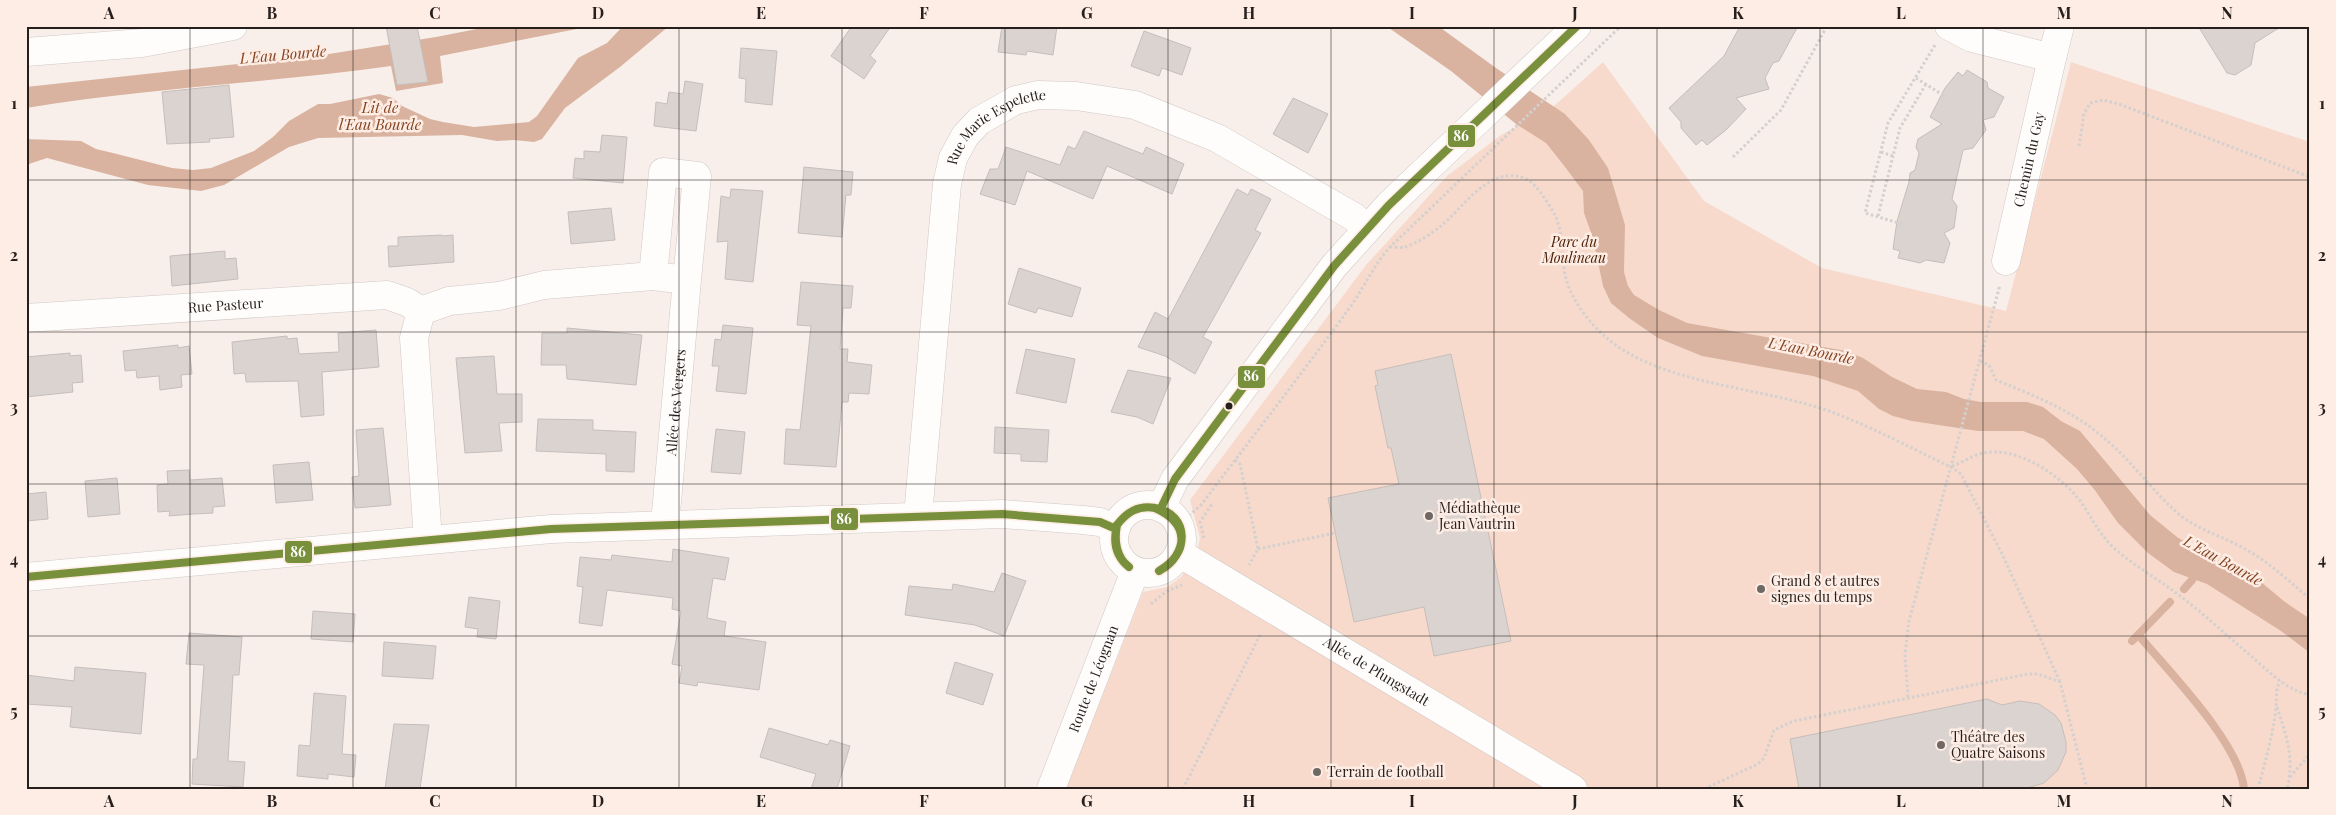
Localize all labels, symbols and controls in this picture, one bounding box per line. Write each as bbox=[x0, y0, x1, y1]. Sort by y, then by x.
text: A bbox=[103, 2, 115, 23]
text: B bbox=[267, 2, 278, 23]
text: C bbox=[429, 2, 441, 23]
text: D bbox=[592, 2, 604, 23]
text: E bbox=[756, 2, 766, 23]
text: F bbox=[919, 2, 929, 23]
text: G bbox=[1081, 2, 1093, 23]
text: H bbox=[1243, 2, 1256, 23]
text: I bbox=[1409, 2, 1415, 23]
text: J bbox=[1571, 2, 1578, 23]
text: K bbox=[1732, 2, 1744, 23]
text: L bbox=[1896, 2, 1906, 23]
text: M bbox=[2057, 2, 2072, 23]
text: N bbox=[2221, 2, 2233, 23]
water label: L'Eau Bourde bbox=[238, 40, 328, 68]
street label: Rue Marie Espelette bbox=[942, 85, 1046, 166]
text: 1 bbox=[11, 92, 17, 113]
text: 1 bbox=[2319, 92, 2325, 113]
water label: Lit de l'Eau Bourde bbox=[339, 97, 422, 134]
street label: Chemin du Gay bbox=[2009, 110, 2048, 209]
line badge: 86 bbox=[1447, 124, 1476, 148]
text: 86 bbox=[1453, 126, 1469, 145]
park label: Parc du Moulineau bbox=[1541, 232, 1606, 267]
text: 2 bbox=[10, 244, 18, 265]
text: 2 bbox=[2318, 244, 2326, 265]
street label: Rue Pasteur bbox=[187, 293, 265, 317]
water label: L'Eau Bourde bbox=[1766, 332, 1856, 368]
street label: Allée des Vergers bbox=[661, 348, 690, 458]
line badge: 86 bbox=[1237, 365, 1266, 389]
text: 86 bbox=[1243, 366, 1259, 385]
text: 3 bbox=[10, 396, 18, 417]
text: 3 bbox=[2318, 396, 2326, 417]
unlabelled marker bbox=[1224, 401, 1234, 411]
place label: Médiathèque Jean Vautrin bbox=[1438, 498, 1521, 533]
line badge: 86 bbox=[830, 507, 859, 531]
text: 86 bbox=[836, 509, 852, 528]
marker: Médiathèque Jean Vautrin bbox=[1423, 510, 1435, 522]
water label: L'Eau Bourde bbox=[2180, 530, 2267, 590]
line badge: 86 bbox=[284, 540, 313, 564]
text: 86 bbox=[290, 542, 306, 561]
text: 4 bbox=[10, 548, 18, 569]
text: 4 bbox=[2318, 548, 2326, 569]
place label: Grand 8 et autres signes du temps bbox=[1771, 571, 1879, 606]
marker: Grand 8 et autres signes du temps bbox=[1755, 583, 1767, 595]
street label: Route de Léognan bbox=[1064, 622, 1122, 735]
street label: Allée de Pfungstadt bbox=[1319, 631, 1434, 710]
text: 5 bbox=[10, 700, 18, 721]
text: 5 bbox=[2318, 700, 2326, 721]
place label: Théâtre des Quatre Saisons bbox=[1951, 727, 2045, 762]
marker: Théâtre des Quatre Saisons bbox=[1935, 739, 1947, 751]
place label: Terrain de football bbox=[1327, 762, 1444, 781]
marker: Terrain de football bbox=[1311, 766, 1323, 778]
text: A bbox=[103, 790, 115, 811]
text: B bbox=[267, 790, 278, 811]
text: C bbox=[429, 790, 441, 811]
text: D bbox=[592, 790, 604, 811]
text: E bbox=[756, 790, 766, 811]
text: F bbox=[919, 790, 929, 811]
text: G bbox=[1081, 790, 1093, 811]
text: H bbox=[1243, 790, 1256, 811]
text: I bbox=[1409, 790, 1415, 811]
text: J bbox=[1571, 790, 1578, 811]
text: K bbox=[1732, 790, 1744, 811]
text: L bbox=[1896, 790, 1906, 811]
text: M bbox=[2057, 790, 2072, 811]
text: N bbox=[2221, 790, 2233, 811]

